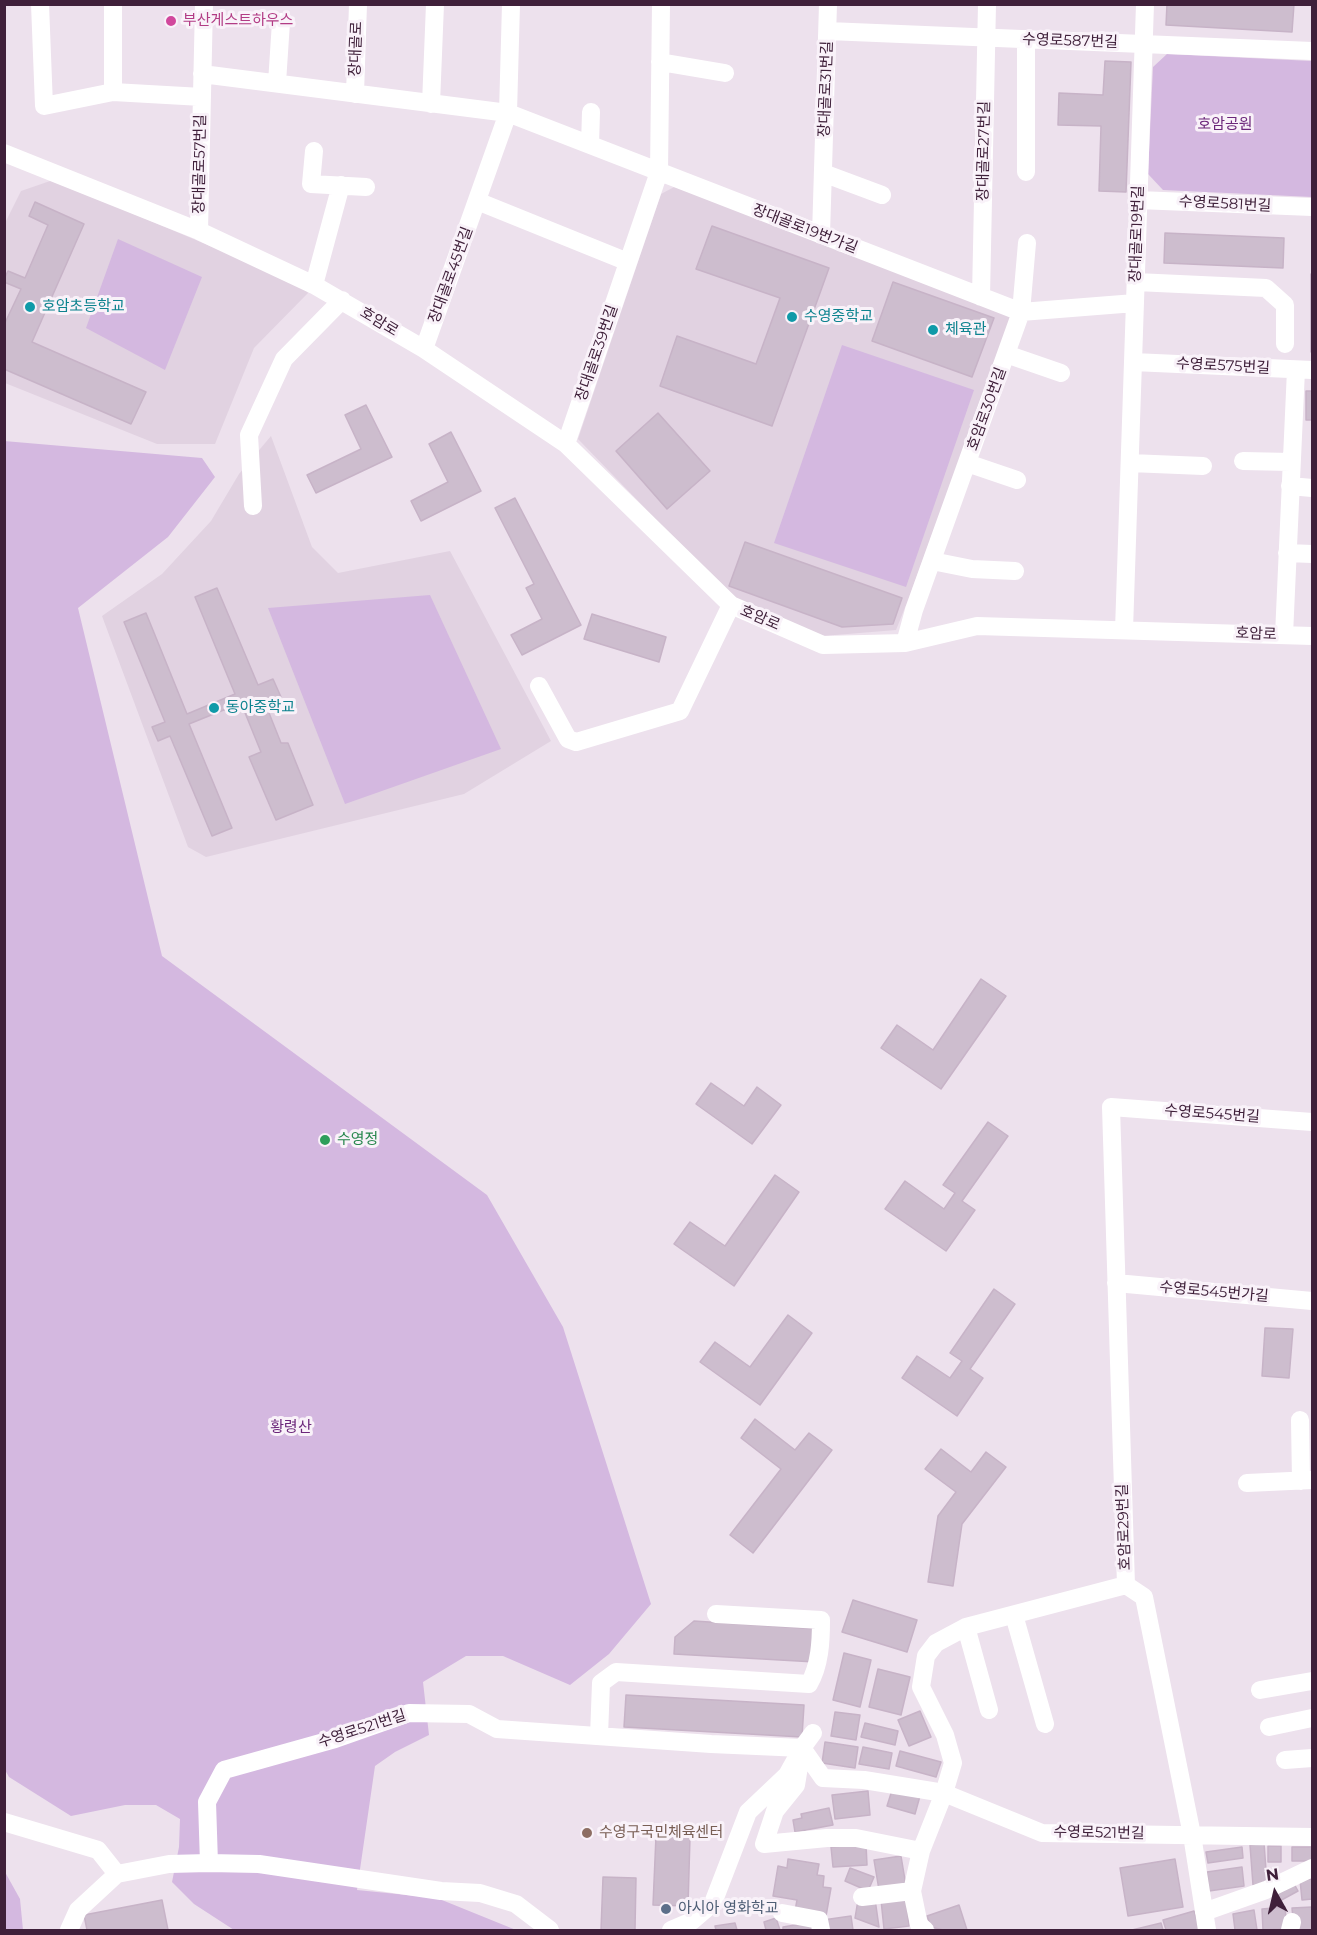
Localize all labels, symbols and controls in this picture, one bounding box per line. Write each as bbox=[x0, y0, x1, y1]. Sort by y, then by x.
place label: 부산게스트하우스 bbox=[183, 12, 293, 30]
marker: 부산게스트하우스 bbox=[164, 14, 178, 28]
street label: 장대골로 bbox=[346, 21, 366, 77]
street label: 수영로587번길 bbox=[1022, 30, 1118, 52]
street label: 장대골로31번길 bbox=[815, 40, 837, 138]
street label: 장대골로27번길 bbox=[974, 101, 994, 201]
street label: 장대골로57번길 bbox=[190, 114, 210, 214]
park label: 호암공원 bbox=[1197, 116, 1253, 134]
street label: 장대골로19번길 bbox=[1126, 185, 1148, 283]
street label: 수영로581번길 bbox=[1178, 193, 1272, 215]
street label: 장대골로19번가길 bbox=[750, 201, 860, 257]
street label: 장대골로45번길 bbox=[425, 224, 477, 326]
place label: 호암초등학교 bbox=[42, 298, 125, 316]
marker: 호암초등학교 bbox=[23, 300, 37, 314]
street label: 장대골로39번길 bbox=[572, 303, 622, 403]
street label: 호암로 bbox=[357, 304, 401, 340]
place label: 수영중학교 bbox=[804, 308, 873, 326]
marker: 수영중학교 bbox=[785, 310, 799, 324]
place label: 체육관 bbox=[945, 321, 986, 339]
marker: 체육관 bbox=[926, 323, 940, 337]
street label: 수영로575번길 bbox=[1175, 355, 1271, 377]
street label: 호암로30번길 bbox=[964, 365, 1010, 453]
street label: 호암로 bbox=[737, 602, 783, 634]
street label: 호암로 bbox=[1235, 624, 1277, 644]
place label: 동아중학교 bbox=[226, 699, 295, 717]
marker: 동아중학교 bbox=[207, 701, 221, 715]
street label: 수영로545번길 bbox=[1164, 1102, 1260, 1126]
place label: 수영정 bbox=[337, 1131, 378, 1149]
marker: 수영정 bbox=[318, 1133, 332, 1147]
street label: 수영로545번가길 bbox=[1159, 1278, 1269, 1306]
park label: 황령산 bbox=[270, 1419, 312, 1437]
street label: 호암로29번길 bbox=[1113, 1483, 1135, 1571]
street label: 수영로521번길 bbox=[316, 1706, 408, 1752]
street label: 수영로521번길 bbox=[1053, 1823, 1145, 1843]
place label: 수영구국민체육센터 bbox=[599, 1824, 723, 1842]
marker: 수영구국민체육센터 bbox=[580, 1826, 594, 1840]
north arrow bbox=[1245, 1863, 1305, 1923]
text: N bbox=[1265, 1864, 1280, 1885]
place label: 아시아 영화학교 bbox=[678, 1900, 779, 1918]
marker: 아시아 영화학교 bbox=[659, 1902, 673, 1916]

